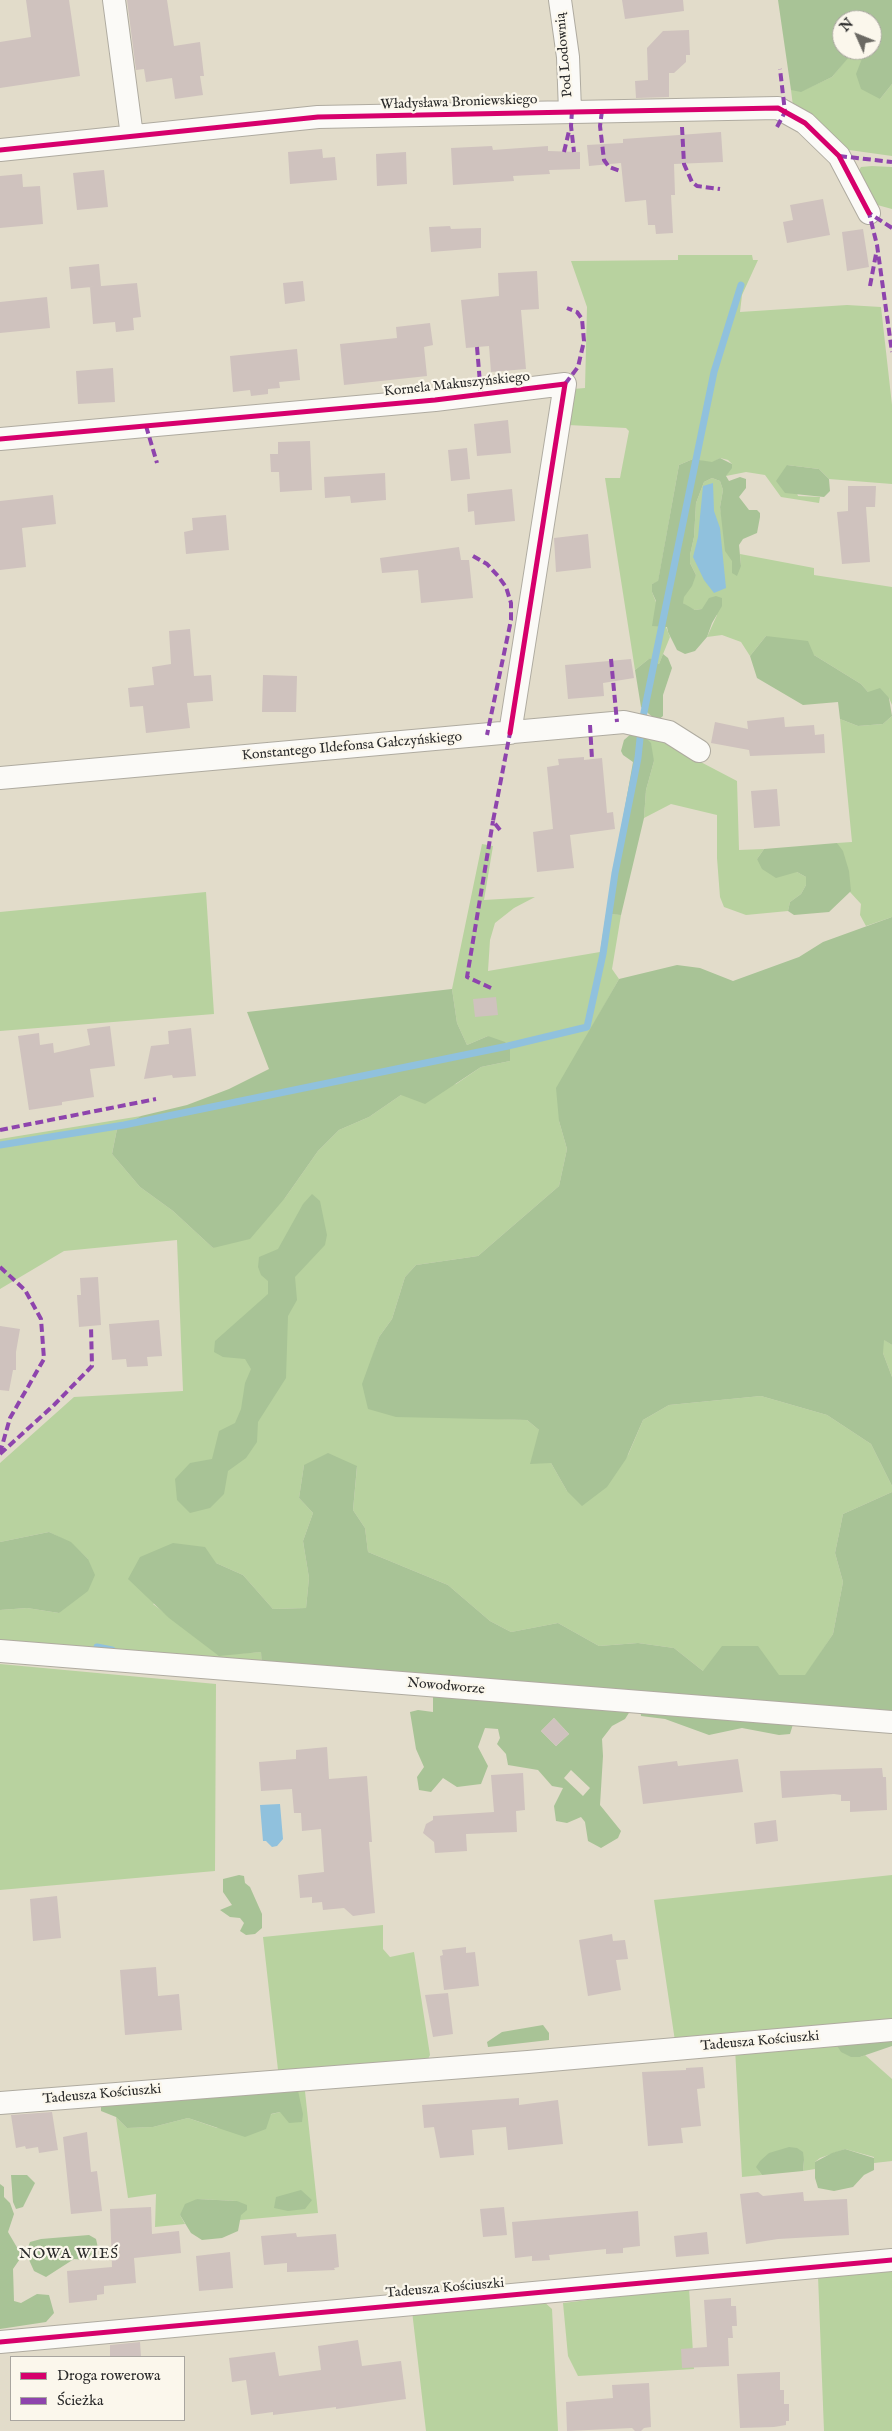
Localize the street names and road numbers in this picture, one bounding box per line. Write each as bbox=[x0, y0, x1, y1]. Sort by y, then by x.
street label: Pod Lodownią bbox=[553, 12, 577, 98]
street label: Władysława Broniewskiego bbox=[380, 92, 538, 114]
street label: Kornela Makuszyńskiego bbox=[383, 369, 531, 401]
street label: Konstantego Ildefonsa Gałczyńskiego bbox=[241, 729, 463, 765]
street label: Nowodworze bbox=[407, 1675, 485, 1699]
street label: Tadeusza Kościuszki bbox=[700, 2028, 820, 2056]
street label: Tadeusza Kościuszki bbox=[42, 2081, 162, 2109]
street label: Tadeusza Kościuszki bbox=[385, 2275, 505, 2303]

